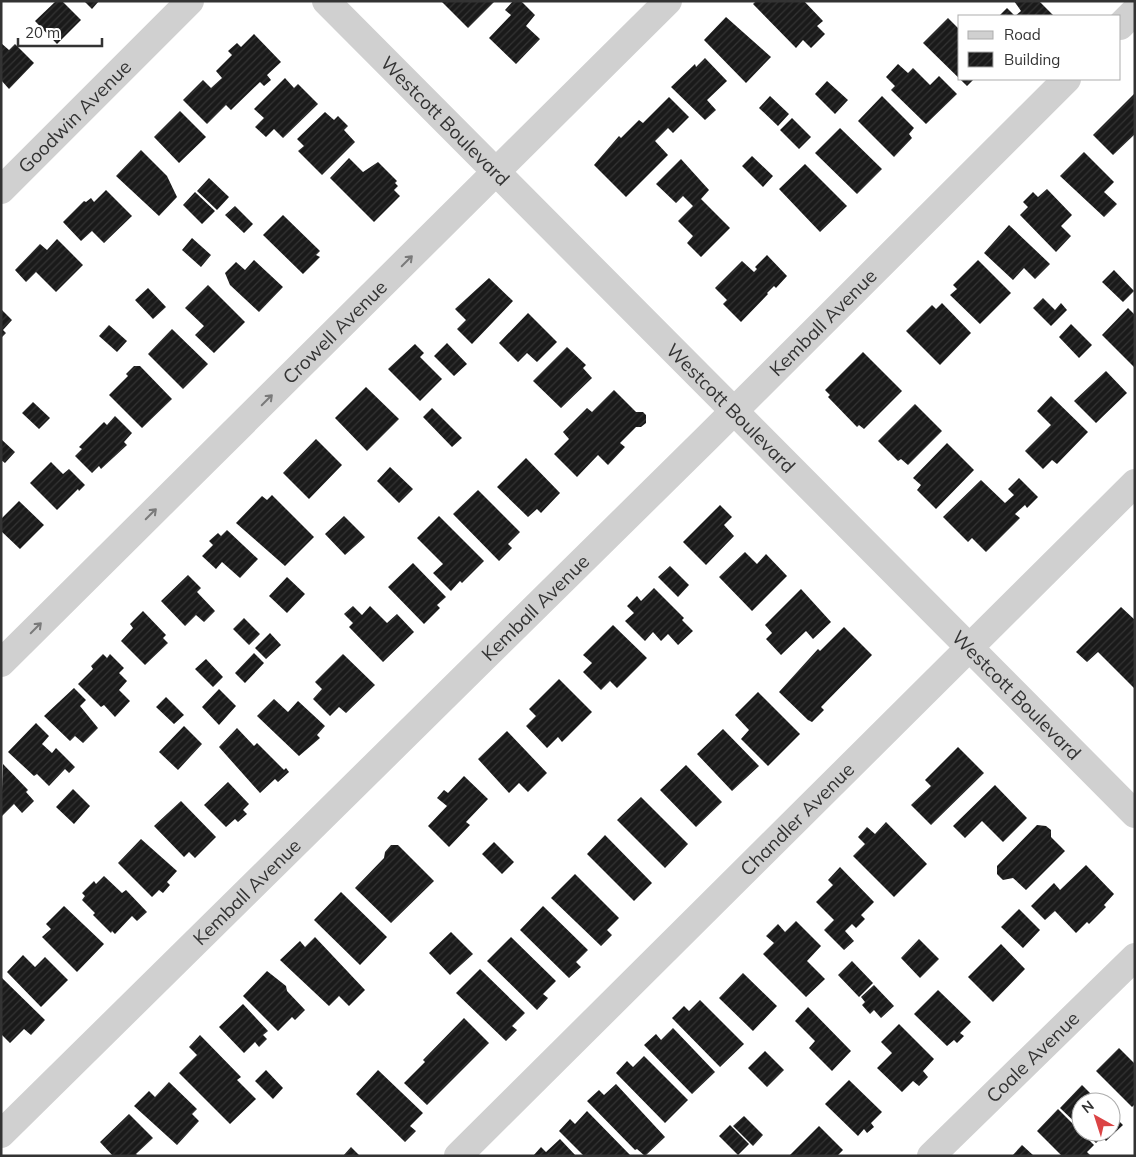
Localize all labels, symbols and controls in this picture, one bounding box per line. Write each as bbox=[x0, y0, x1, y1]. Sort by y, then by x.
scale bar bbox=[18, 15, 101, 47]
legend bbox=[958, 15, 1121, 80]
text: 20 m bbox=[25, 23, 60, 42]
text: Road bbox=[1004, 25, 1041, 44]
text: Building bbox=[1004, 50, 1060, 69]
street label: Westcott Boulevard bbox=[376, 51, 515, 191]
street label: Goodwin Avenue bbox=[13, 55, 136, 178]
one-way arrow bbox=[401, 254, 413, 267]
street label: Kemball Avenue bbox=[764, 264, 882, 381]
street label: Crowell Avenue bbox=[277, 275, 392, 389]
street label: Westcott Boulevard bbox=[661, 338, 800, 478]
one-way arrow bbox=[261, 394, 273, 406]
one-way arrow bbox=[145, 508, 158, 520]
street label: Kemball Avenue bbox=[476, 549, 594, 666]
one-way arrow bbox=[30, 622, 42, 635]
street label: Westcott Boulevard bbox=[947, 625, 1086, 765]
street label: Chandler Avenue bbox=[735, 757, 859, 881]
street label: Kemball Avenue bbox=[188, 833, 306, 950]
street label: Coale Avenue bbox=[981, 1006, 1084, 1108]
north arrow bbox=[1071, 1092, 1121, 1142]
text: N bbox=[1078, 1097, 1098, 1117]

